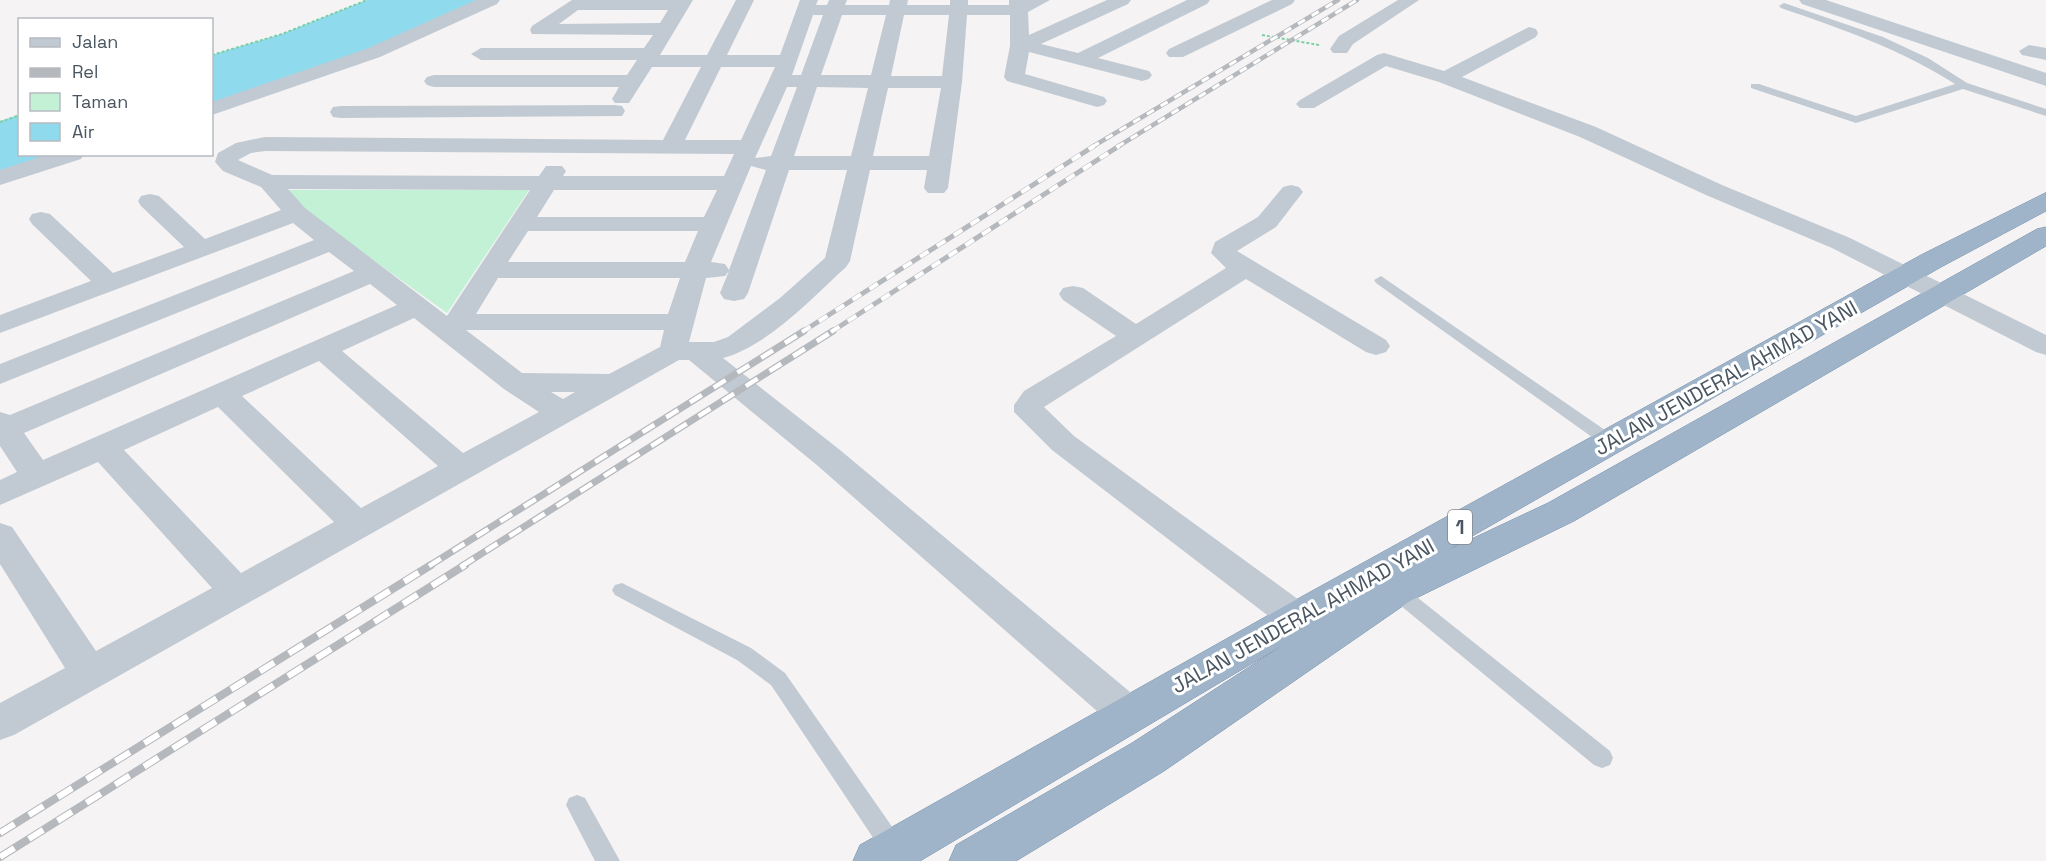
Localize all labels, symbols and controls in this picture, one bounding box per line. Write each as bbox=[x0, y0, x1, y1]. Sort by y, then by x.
legend bbox=[18, 18, 213, 156]
text: Jalan bbox=[72, 30, 118, 53]
text: Rel bbox=[72, 60, 98, 83]
text: Taman bbox=[72, 90, 128, 113]
text: Air bbox=[72, 120, 95, 143]
street label: JALAN JENDERAL AHMAD YANI bbox=[1590, 294, 1862, 461]
road number: 1 bbox=[1448, 510, 1472, 544]
street label: JALAN JENDERAL AHMAD YANI bbox=[1167, 532, 1439, 699]

